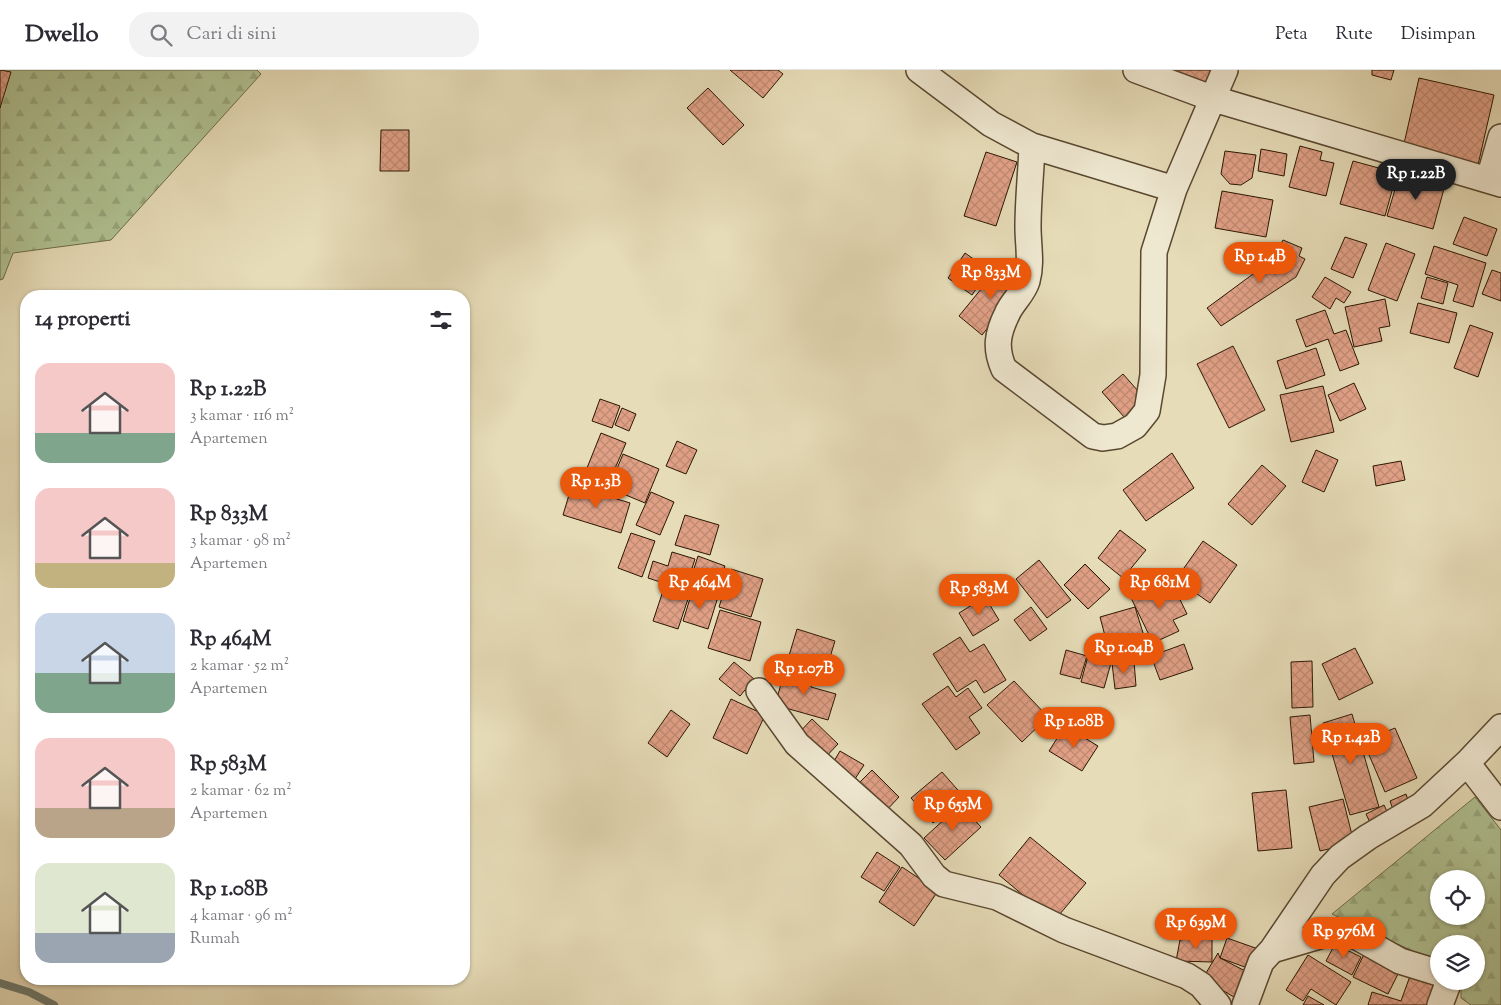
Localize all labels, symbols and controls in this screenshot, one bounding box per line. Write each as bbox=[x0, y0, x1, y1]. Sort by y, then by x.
search box bbox=[129, 12, 479, 57]
text: Dwello bbox=[25, 18, 99, 52]
icon: search bbox=[147, 21, 175, 49]
text: Cari di sini bbox=[187, 21, 276, 48]
text: Peta bbox=[1275, 22, 1307, 48]
text: Rute bbox=[1335, 22, 1373, 48]
text: Disimpan bbox=[1401, 22, 1476, 48]
pin: Rp 1.22B bbox=[1364, 158, 1468, 201]
text: Rp 1.22B bbox=[1387, 163, 1445, 186]
pin: Rp 1.4B bbox=[1214, 242, 1306, 284]
text: Rp 1.4B bbox=[1234, 246, 1286, 269]
pin: Rp 833M bbox=[945, 258, 1037, 300]
text: Rp 833M bbox=[961, 262, 1021, 285]
text: 14 properti bbox=[35, 305, 130, 335]
icon: filters bbox=[427, 306, 455, 334]
text: Rp 1.22B bbox=[190, 375, 266, 405]
icon: home bbox=[75, 383, 135, 443]
text: 3 kamar · 116 m² bbox=[190, 405, 294, 428]
text: Apartemen bbox=[190, 428, 268, 451]
pin: Rp 1.3B bbox=[550, 466, 642, 509]
text: Rp 1.3B bbox=[571, 471, 621, 494]
text: Rp 833M bbox=[190, 500, 268, 530]
icon: home bbox=[75, 508, 135, 568]
text: 3 kamar · 98 m² bbox=[190, 530, 291, 553]
text: Apartemen bbox=[190, 553, 268, 576]
pin: Rp 464M bbox=[654, 568, 746, 610]
pin: Rp 681M bbox=[1114, 568, 1206, 610]
text: Rp 464M bbox=[669, 572, 731, 595]
text: Rp 681M bbox=[1130, 572, 1190, 595]
pin: Rp 583M bbox=[933, 574, 1025, 616]
text: Rp 583M bbox=[950, 578, 1008, 601]
text: Rp 464M bbox=[190, 625, 271, 655]
pin: Rp 1.04B bbox=[1072, 632, 1176, 675]
icon: home bbox=[75, 633, 135, 693]
text: Rp 1.04B bbox=[1095, 637, 1153, 660]
pin: Rp 1.07B bbox=[752, 654, 856, 696]
text: 2 kamar · 52 m² bbox=[190, 655, 289, 678]
text: Rp 1.07B bbox=[774, 658, 834, 681]
text: Apartemen bbox=[190, 678, 268, 701]
pin: Rp 1.08B bbox=[1022, 706, 1126, 749]
text: Rp 1.08B bbox=[1044, 711, 1104, 734]
pin: Rp 1.42B bbox=[1299, 722, 1403, 765]
text: Rp 1.42B bbox=[1322, 727, 1380, 750]
text: Rp 583M bbox=[190, 750, 266, 780]
icon: home bbox=[75, 758, 135, 818]
text: 2 kamar · 62 m² bbox=[190, 780, 292, 803]
pin: Rp 655M bbox=[907, 790, 999, 832]
text: Rp 655M bbox=[924, 794, 982, 817]
text: Apartemen bbox=[190, 803, 268, 826]
map controls bbox=[1430, 870, 1485, 990]
button: locate bbox=[1430, 870, 1485, 925]
text: Rp 1.08B bbox=[190, 875, 268, 905]
icon: home bbox=[75, 883, 135, 943]
text: 4 kamar · 96 m² bbox=[190, 905, 293, 928]
pin: Rp 639M bbox=[1150, 908, 1242, 950]
text: Rp 639M bbox=[1166, 912, 1226, 935]
pin: Rp 976M bbox=[1298, 916, 1390, 959]
text: Rp 976M bbox=[1313, 921, 1375, 944]
text: Rumah bbox=[190, 928, 240, 951]
button: layers bbox=[1430, 935, 1485, 990]

